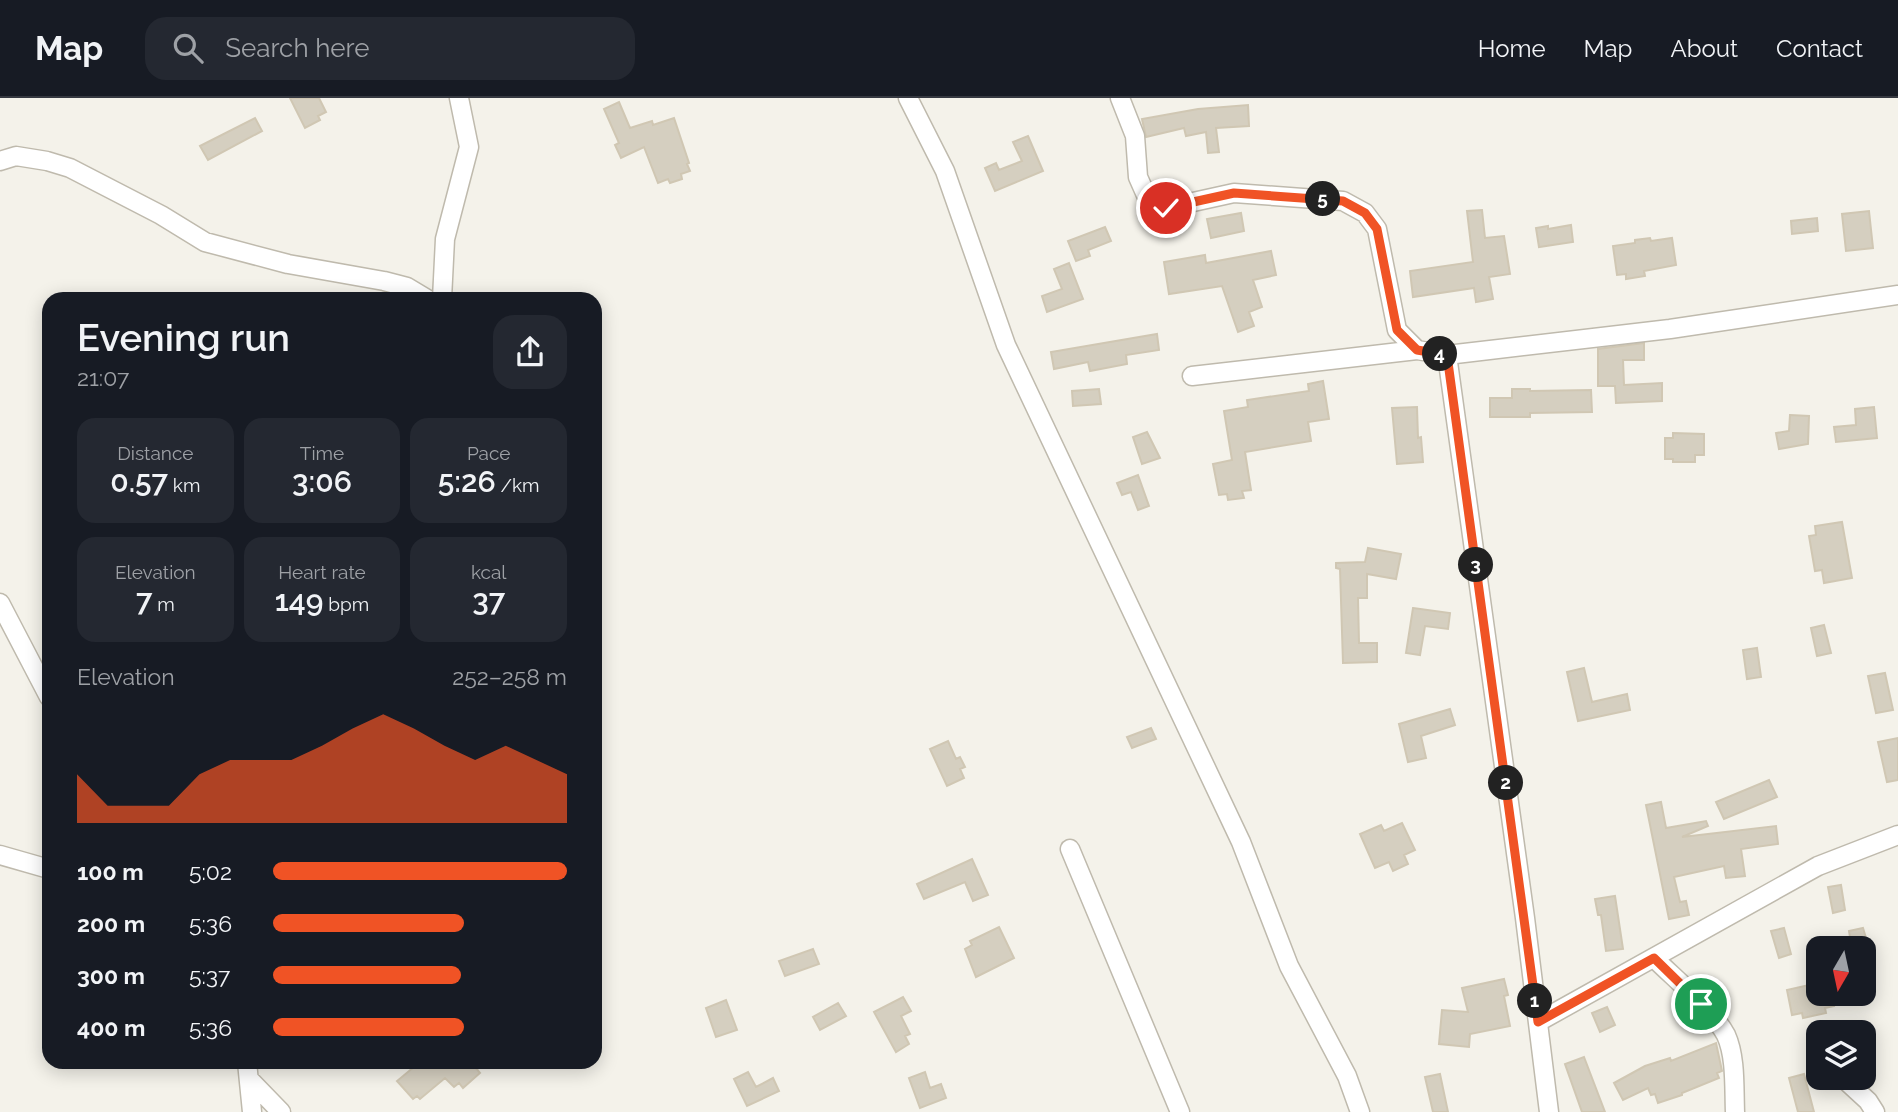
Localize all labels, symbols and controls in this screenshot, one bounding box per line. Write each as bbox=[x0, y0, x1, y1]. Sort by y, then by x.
search box bbox=[145, 17, 635, 80]
text: Map bbox=[35, 29, 103, 68]
icon: search bbox=[169, 29, 207, 67]
text: Search here bbox=[225, 33, 370, 63]
text: Home bbox=[1478, 34, 1546, 63]
text: Map bbox=[1584, 34, 1632, 63]
text: About bbox=[1670, 34, 1738, 63]
text: Contact bbox=[1776, 34, 1863, 63]
pin bbox=[1136, 178, 1196, 238]
pin: 5 bbox=[1306, 182, 1340, 217]
text: 5 bbox=[1317, 187, 1328, 209]
icon: check bbox=[1147, 189, 1185, 227]
text: Evening run bbox=[77, 315, 290, 360]
button: share bbox=[493, 315, 567, 389]
pin: 4 bbox=[1422, 336, 1458, 372]
text: 4 bbox=[1434, 342, 1445, 364]
text: 21:07 bbox=[77, 364, 129, 391]
text: Distance bbox=[117, 442, 193, 464]
text: Time bbox=[300, 442, 344, 464]
text: Pace bbox=[467, 442, 510, 464]
text: 0.57 bbox=[110, 464, 168, 499]
text: 3:06 bbox=[292, 464, 352, 499]
text: 5:26 bbox=[438, 464, 496, 499]
text: km bbox=[168, 474, 200, 496]
text: /km bbox=[496, 474, 540, 496]
pin: 3 bbox=[1458, 547, 1494, 582]
text: 3 bbox=[1470, 553, 1481, 575]
text: Elevation bbox=[115, 561, 196, 583]
text: Heart rate bbox=[278, 561, 366, 583]
text: kcal bbox=[471, 561, 506, 583]
text: 7 bbox=[136, 583, 152, 618]
text: 149 bbox=[275, 583, 323, 618]
text: 37 bbox=[472, 583, 505, 618]
text: m bbox=[152, 593, 175, 615]
text: bpm bbox=[323, 593, 369, 615]
text: Elevation bbox=[77, 663, 175, 690]
text: 252–258 m bbox=[452, 663, 567, 690]
pin: 2 bbox=[1488, 766, 1524, 800]
text: 2 bbox=[1500, 771, 1511, 793]
text: 100 m bbox=[77, 858, 144, 885]
text: 5:02 bbox=[189, 858, 232, 885]
text: 200 m bbox=[77, 910, 145, 937]
text: 5:36 bbox=[189, 910, 232, 937]
north arrow bbox=[1806, 936, 1876, 1006]
map controls bbox=[1806, 936, 1876, 1090]
text: 300 m bbox=[77, 962, 145, 989]
text: 5:37 bbox=[189, 962, 230, 989]
pin bbox=[1671, 974, 1731, 1034]
pin: 1 bbox=[1518, 984, 1552, 1018]
icon: arrive bbox=[1682, 985, 1720, 1023]
text: 1 bbox=[1530, 989, 1539, 1011]
text: 400 m bbox=[77, 1014, 145, 1041]
text: 5:36 bbox=[189, 1014, 232, 1041]
button: layers bbox=[1806, 1020, 1876, 1090]

